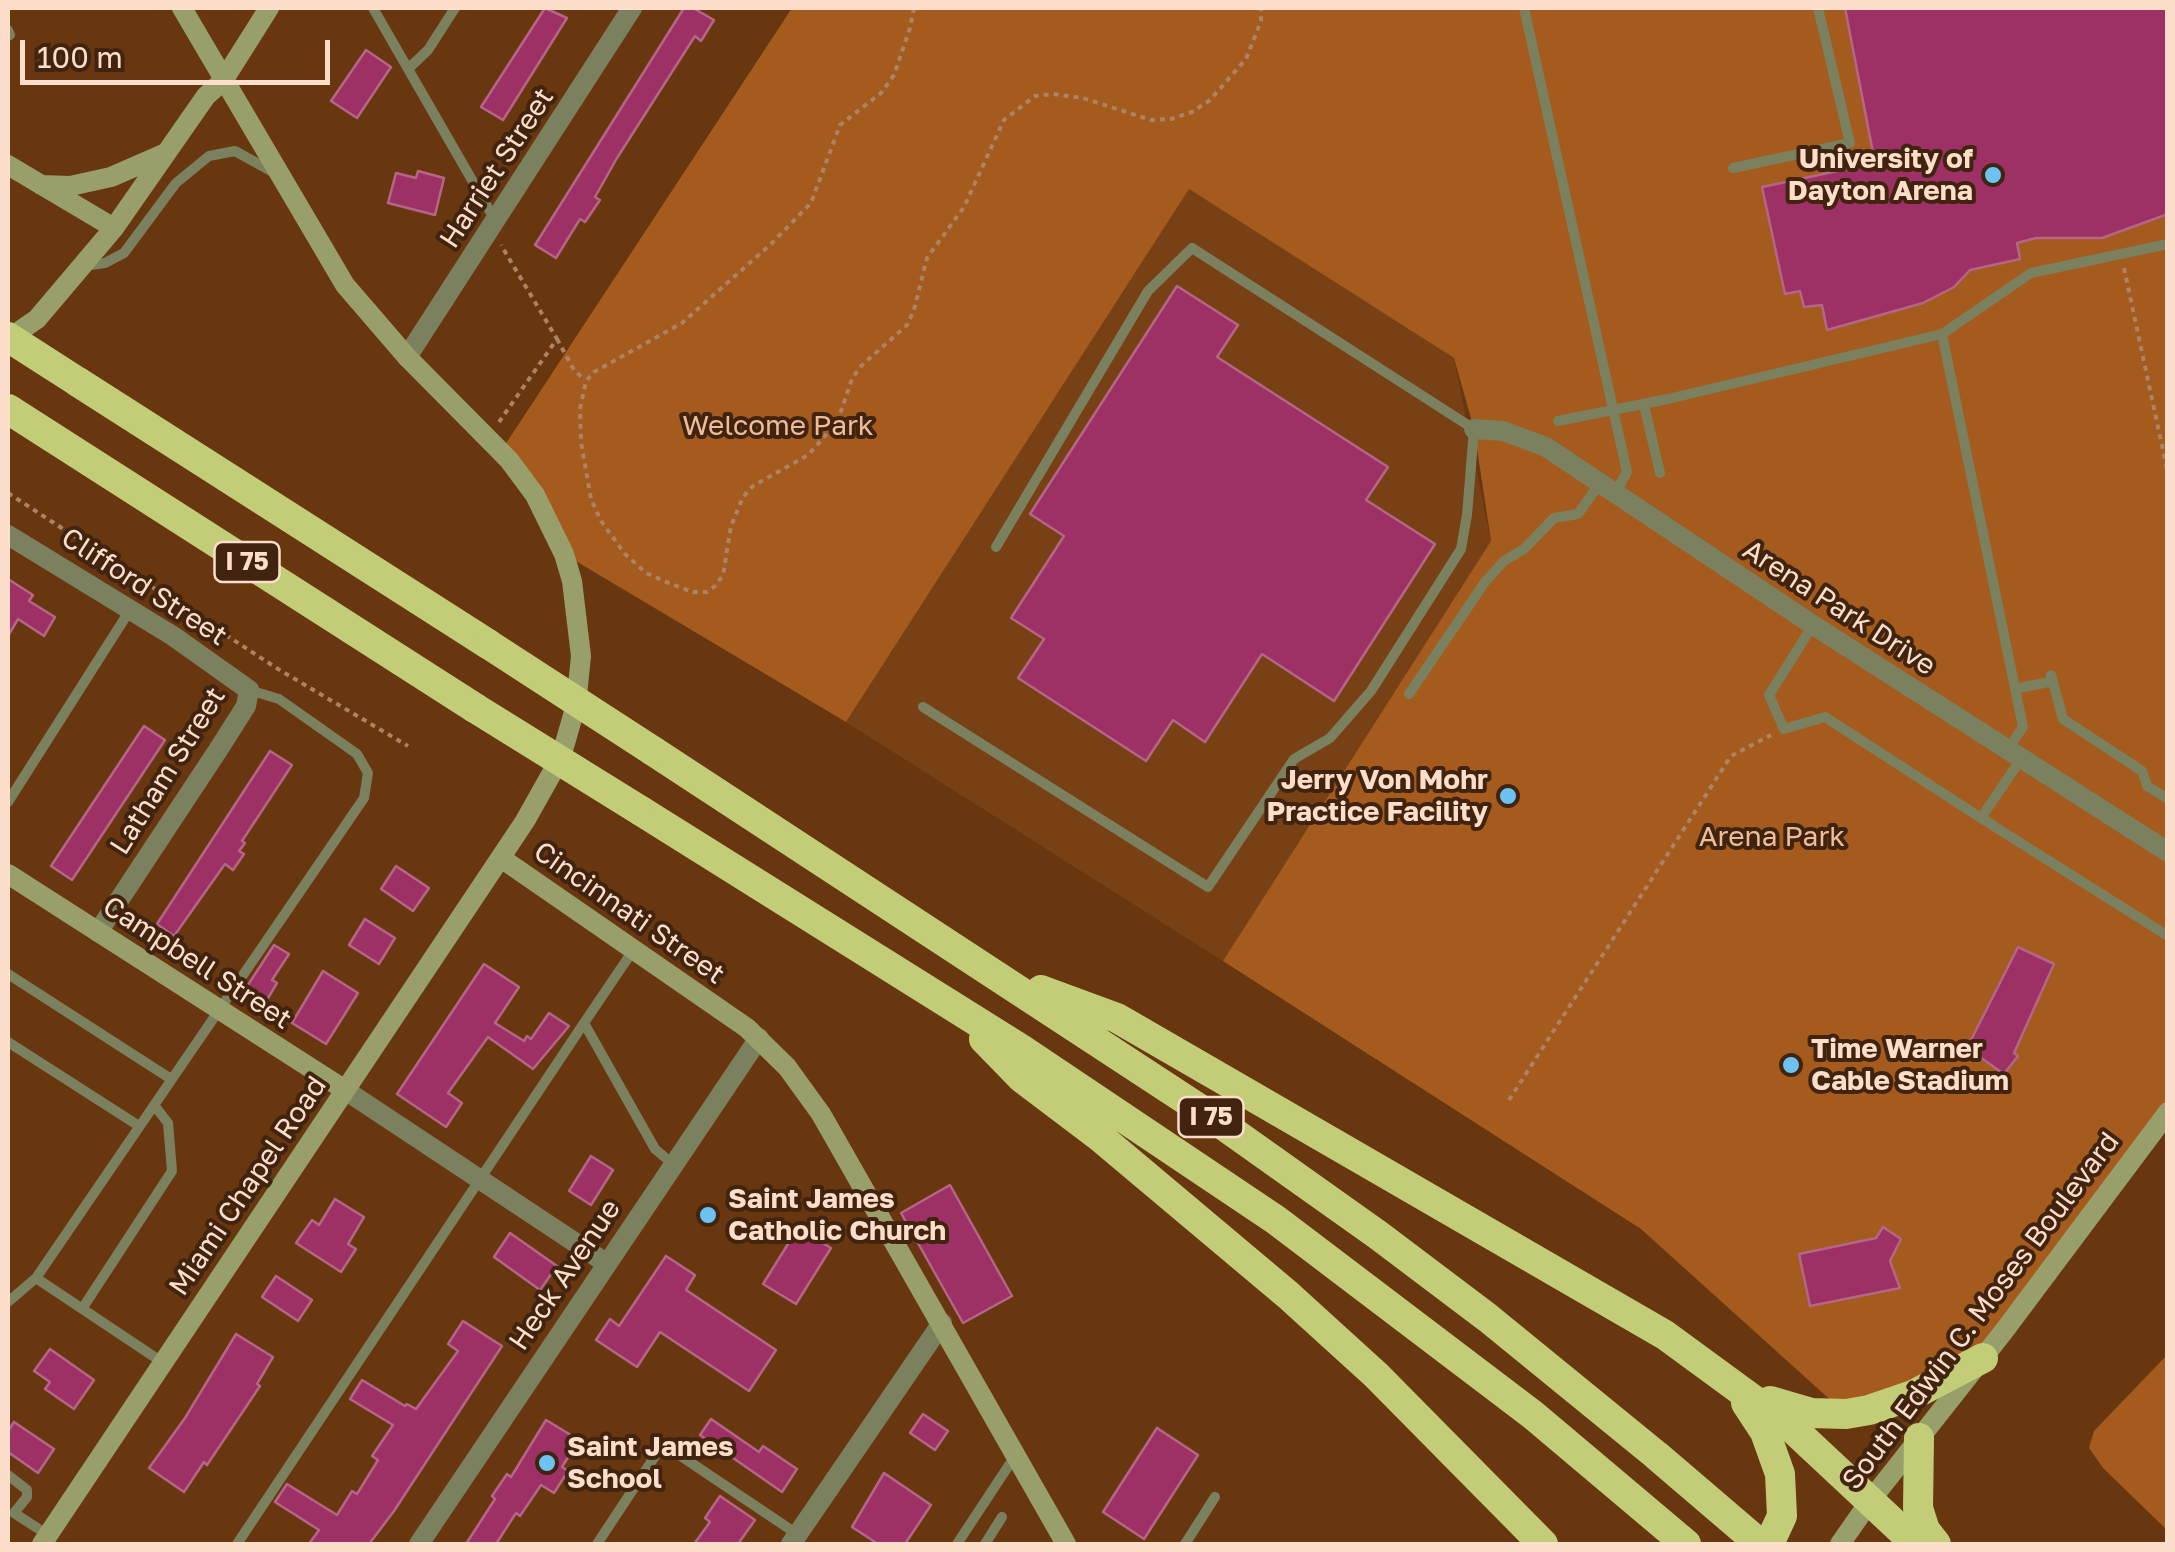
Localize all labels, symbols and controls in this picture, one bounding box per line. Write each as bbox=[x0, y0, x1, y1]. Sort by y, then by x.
scale bar bbox=[25, 20, 335, 82]
text: 100 m bbox=[37, 39, 123, 75]
street label: Harriet Street bbox=[433, 82, 561, 254]
place label: University of Dayton Arena bbox=[1788, 142, 1973, 208]
marker: University of Dayton Arena bbox=[1982, 164, 2004, 186]
park label: Welcome Park bbox=[682, 409, 874, 443]
street label: Clifford Street bbox=[55, 521, 233, 653]
street label: Arena Park Drive bbox=[1736, 533, 1942, 683]
road number: I 75 bbox=[214, 542, 280, 582]
street label: Latham Street bbox=[103, 681, 233, 861]
place label: Jerry Von Mohr Practice Facility bbox=[1266, 763, 1488, 829]
marker: Jerry Von Mohr Practice Facility bbox=[1497, 785, 1519, 807]
park label: Arena Park bbox=[1699, 820, 1845, 854]
street label: Cincinnati Street bbox=[527, 835, 731, 991]
street label: Campbell Street bbox=[96, 890, 298, 1036]
place label: Time Warner Cable Stadium bbox=[1811, 1032, 2009, 1098]
marker: Time Warner Cable Stadium bbox=[1780, 1054, 1802, 1076]
street label: Miami Chapel Road bbox=[162, 1070, 334, 1302]
road number: I 75 bbox=[1178, 1097, 1244, 1137]
street label: South Edwin C. Moses Boulevard bbox=[1836, 1126, 2126, 1496]
place label: Saint James Catholic Church bbox=[728, 1182, 946, 1248]
street label: Heck Avenue bbox=[502, 1193, 628, 1357]
marker: Saint James Catholic Church bbox=[697, 1204, 719, 1226]
place label: Saint James School bbox=[567, 1430, 734, 1496]
marker: Saint James School bbox=[536, 1452, 558, 1474]

